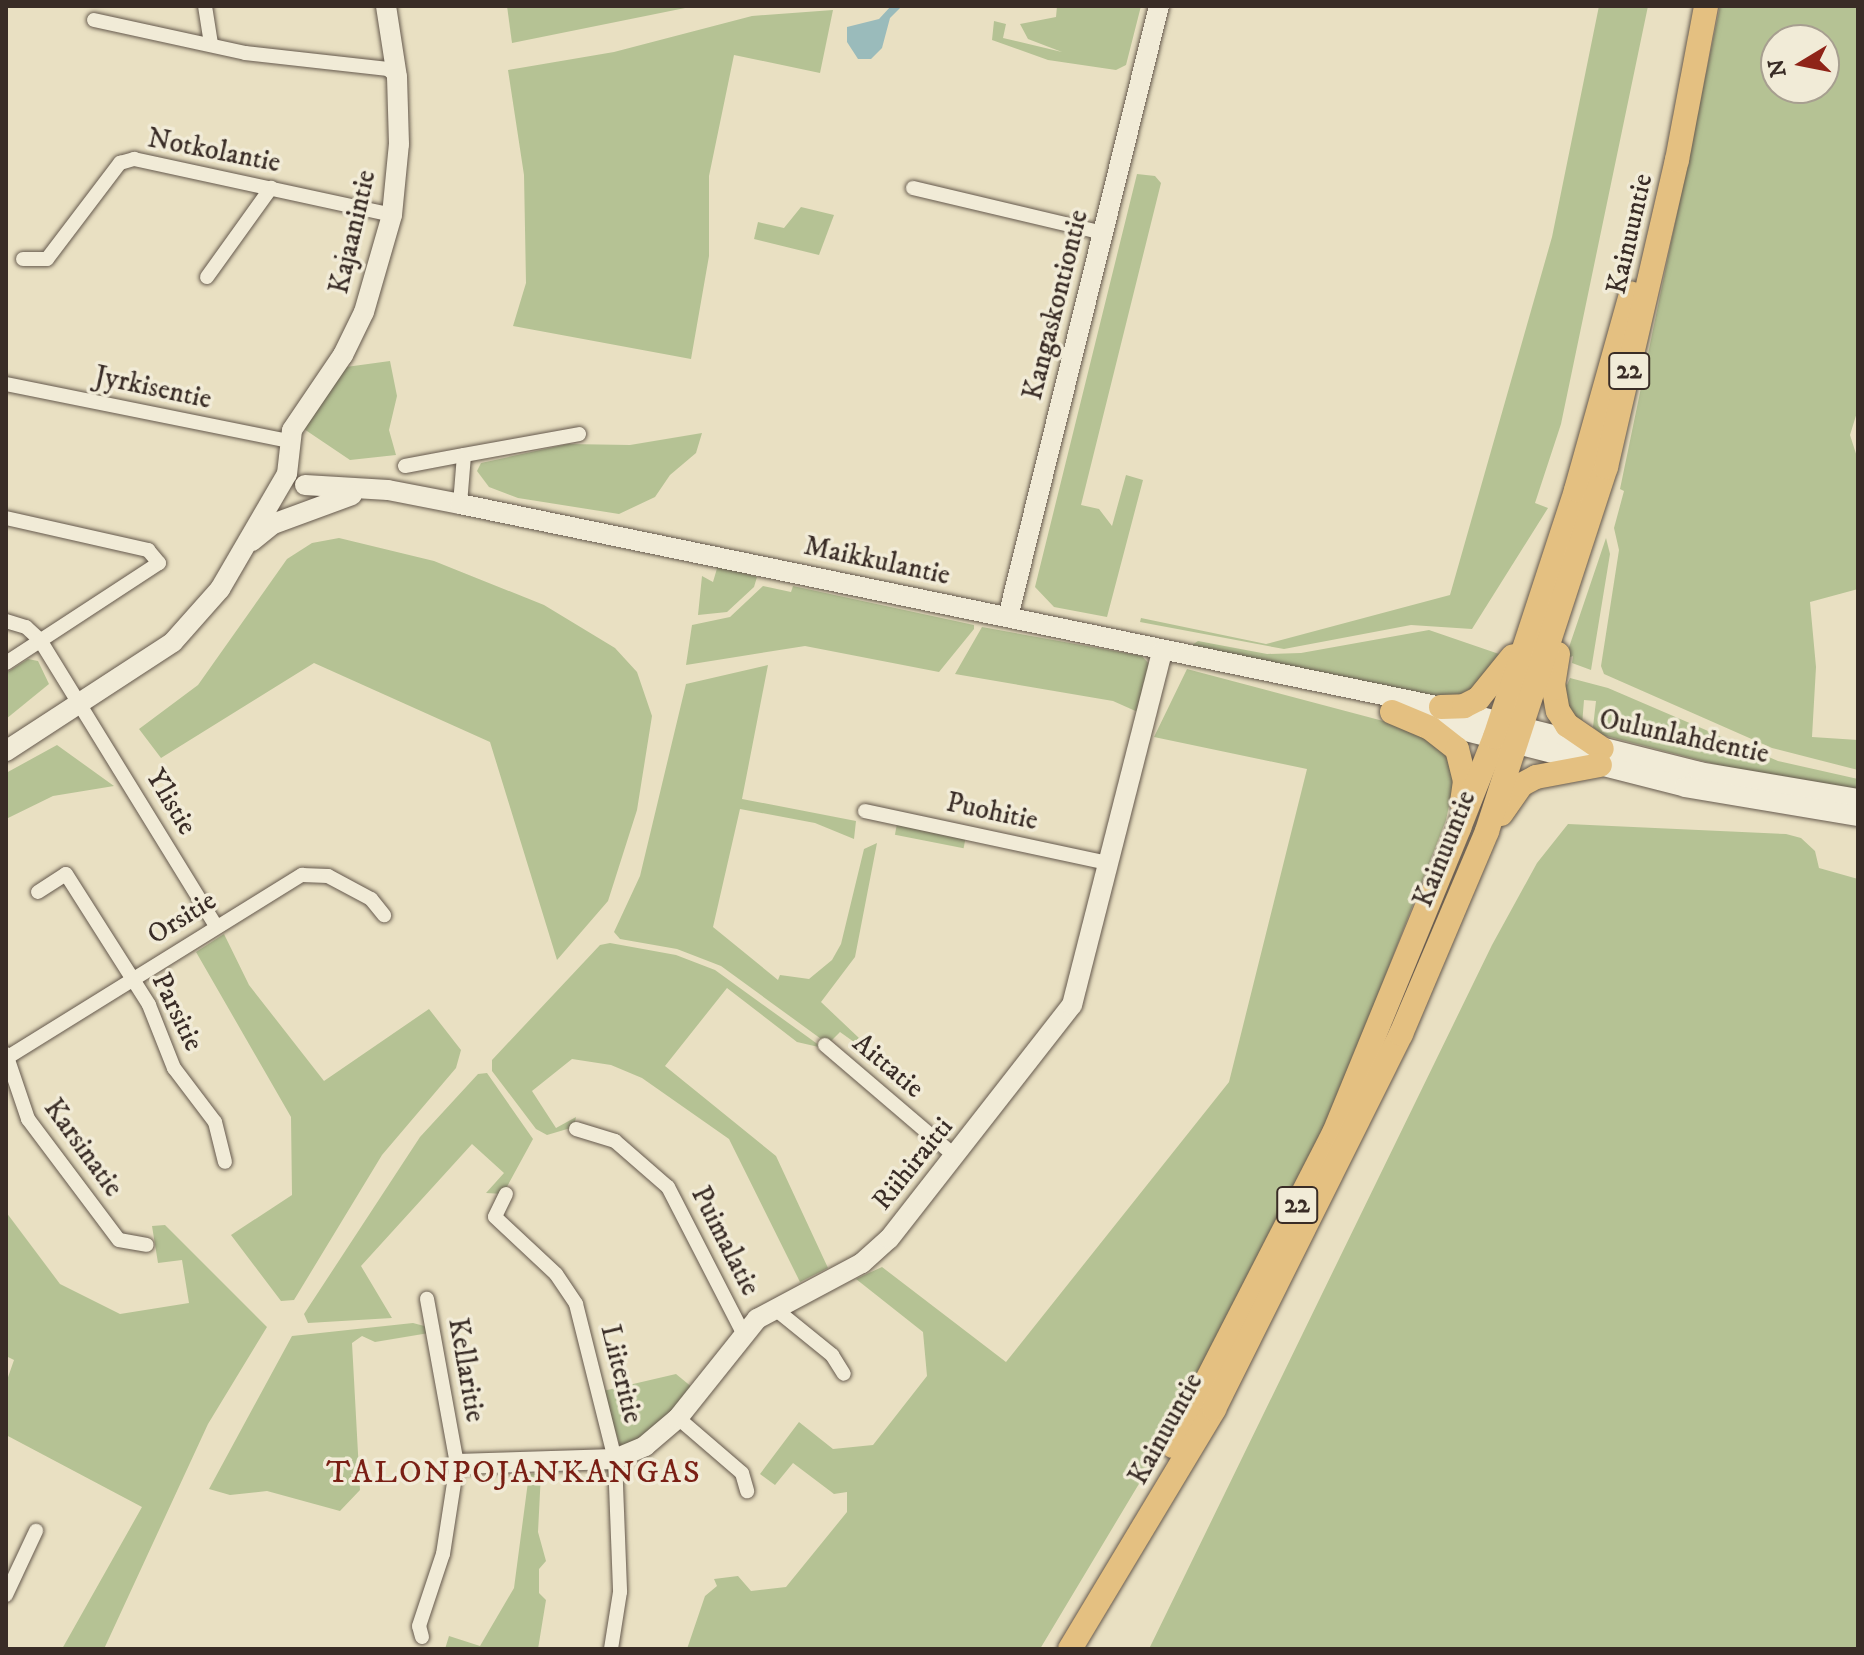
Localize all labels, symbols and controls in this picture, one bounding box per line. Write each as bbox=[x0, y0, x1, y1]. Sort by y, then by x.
north arrow bbox=[1760, 24, 1840, 104]
text: N bbox=[1763, 57, 1793, 79]
street label: Notkolantie bbox=[145, 122, 283, 180]
street label: Kajaanintie bbox=[322, 167, 384, 297]
street label: Kainuuntie bbox=[1600, 171, 1660, 297]
street label: Kangaskontiontie bbox=[1016, 206, 1096, 404]
road number: 22 bbox=[1607, 349, 1651, 393]
street label: Jyrkisentie bbox=[92, 359, 214, 417]
street label: Maikkulantie bbox=[801, 529, 953, 593]
street label: Oulunlahdentie bbox=[1596, 703, 1772, 771]
street label: Ylistie bbox=[138, 763, 204, 841]
street label: Puohitie bbox=[943, 786, 1041, 838]
street label: Kainuuntie bbox=[1406, 786, 1484, 912]
street label: Orsitie bbox=[142, 884, 222, 952]
street label: Parsitie bbox=[144, 967, 210, 1057]
street label: Aittatie bbox=[846, 1027, 930, 1105]
street label: Karsinatie bbox=[36, 1092, 130, 1204]
street label: Riihiraitti bbox=[865, 1111, 961, 1217]
street label: Puimalatie bbox=[683, 1181, 767, 1301]
road number: 22 bbox=[1275, 1183, 1319, 1227]
street label: Kellaritie bbox=[440, 1315, 492, 1425]
street label: Liiteritie bbox=[593, 1321, 649, 1427]
street label: Kainuuntie bbox=[1122, 1367, 1210, 1491]
district label: TALONPOJANKANGAS bbox=[326, 1454, 702, 1492]

